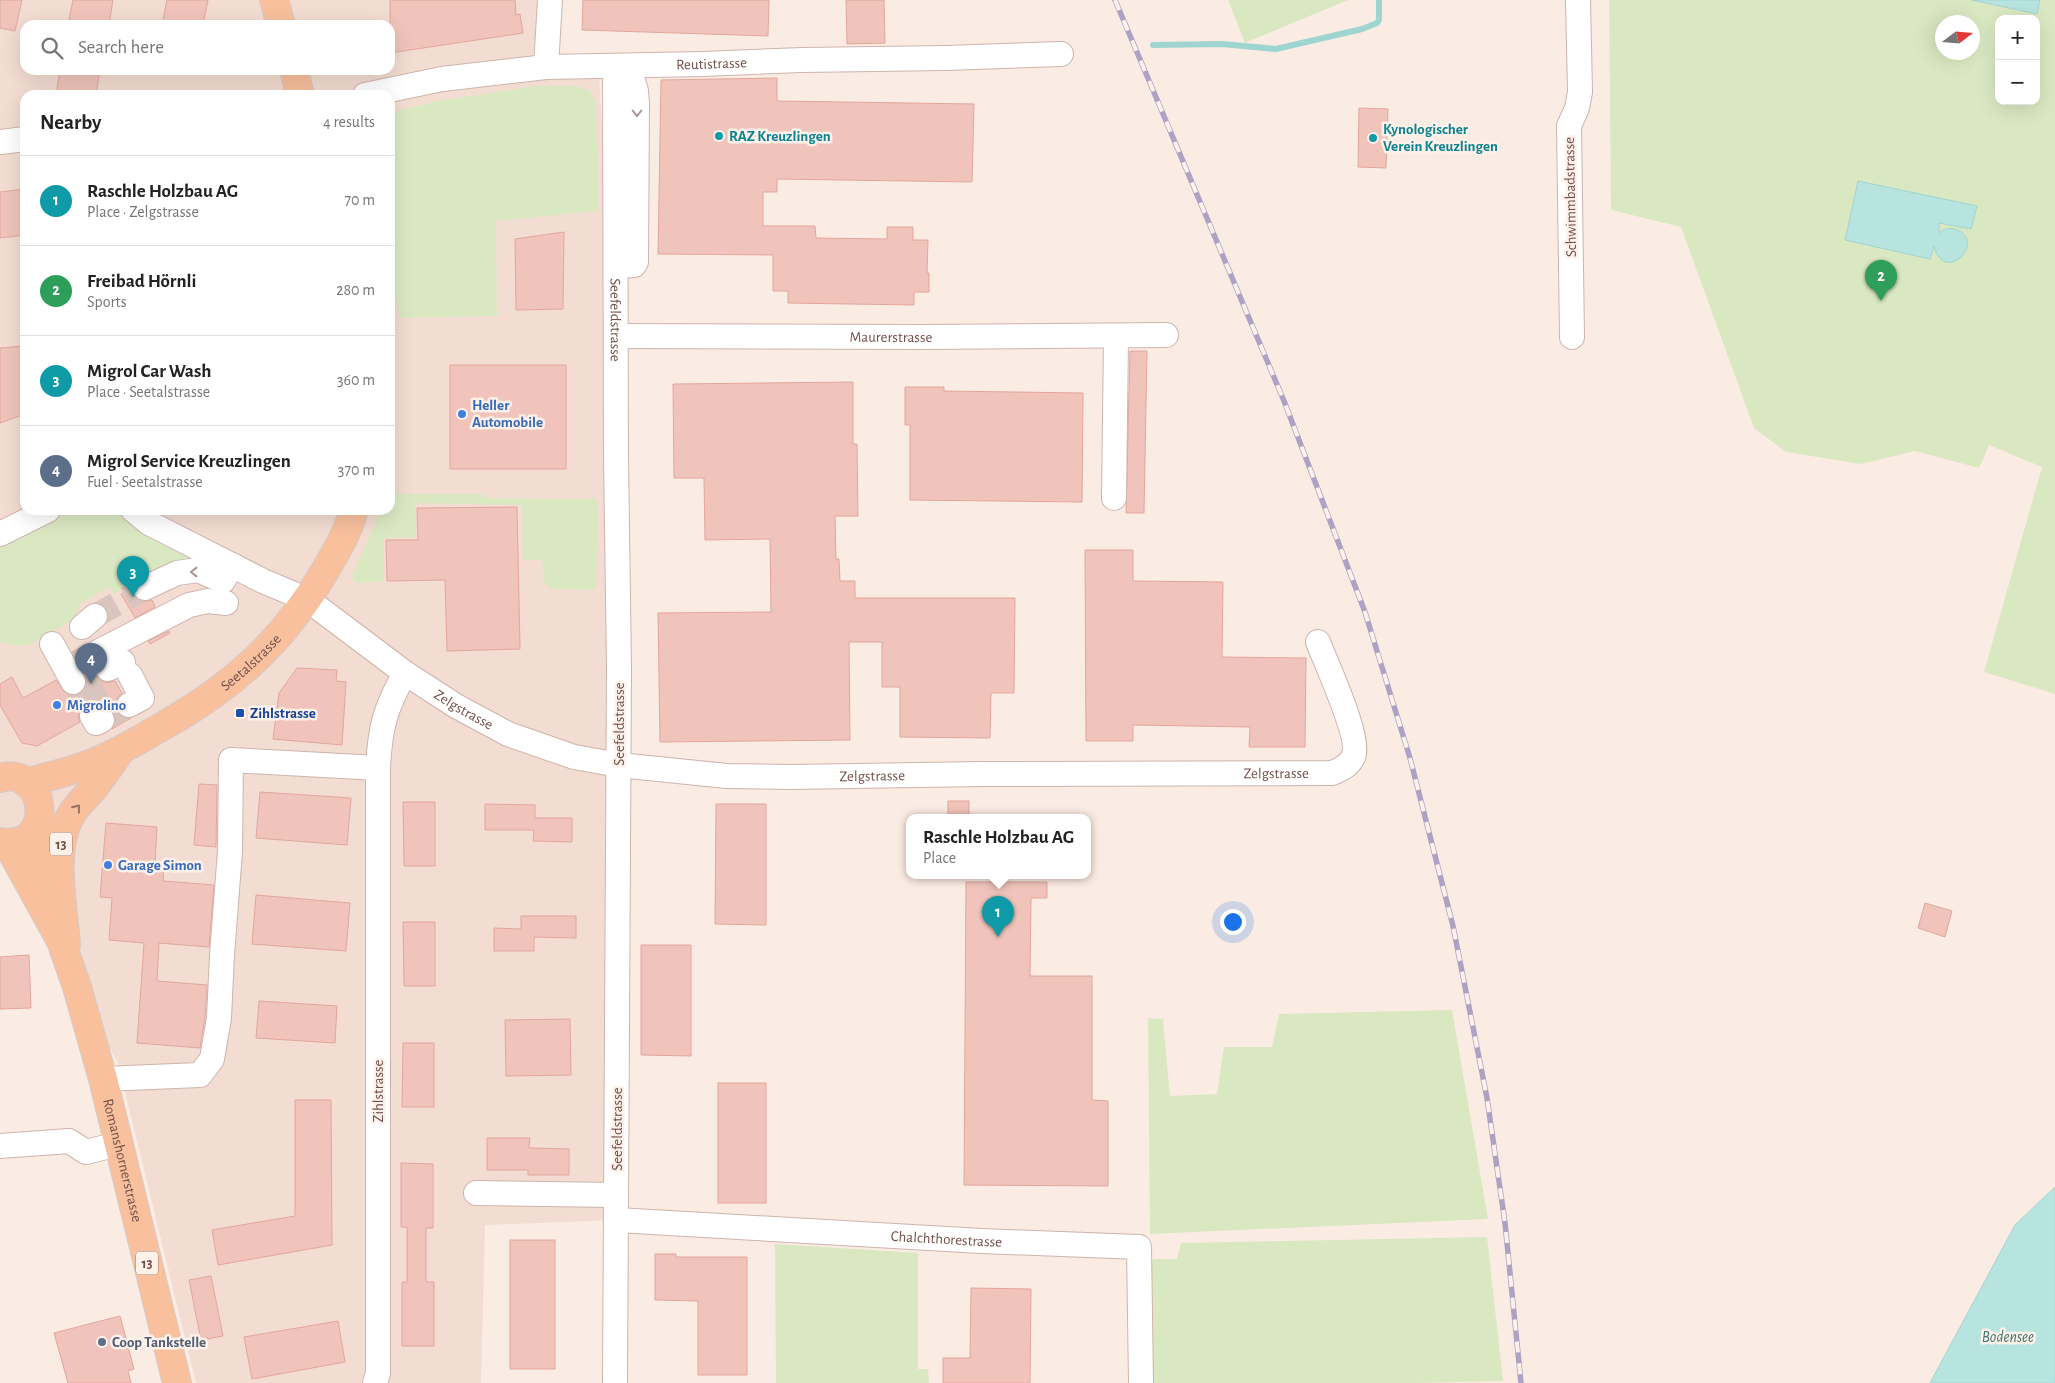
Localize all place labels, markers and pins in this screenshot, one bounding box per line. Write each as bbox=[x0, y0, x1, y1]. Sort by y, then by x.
place label: Kynologischer Verein Kreuzlingen bbox=[1383, 122, 1498, 154]
place label: RAZ Kreuzlingen bbox=[729, 129, 831, 144]
marker: RAZ Kreuzlingen bbox=[713, 130, 725, 142]
marker: Kynologischer Verein Kreuzlingen bbox=[1367, 132, 1379, 144]
pin: 2 bbox=[1865, 260, 1897, 301]
place label: Heller Automobile bbox=[472, 398, 543, 430]
marker: Heller Automobile bbox=[456, 408, 468, 420]
pin: 3 bbox=[117, 556, 149, 597]
pin: 4 bbox=[75, 643, 107, 684]
place label: Migrolino bbox=[67, 698, 126, 713]
marker: Migrolino bbox=[51, 699, 63, 711]
place label: Zihlstrasse bbox=[250, 706, 316, 721]
marker: Zihlstrasse bbox=[234, 707, 246, 719]
place label: Garage Simon bbox=[118, 858, 202, 873]
marker: Garage Simon bbox=[102, 859, 114, 871]
pin: 1 bbox=[982, 896, 1014, 937]
place label: Coop Tankstelle bbox=[112, 1335, 206, 1350]
marker: Coop Tankstelle bbox=[96, 1336, 108, 1348]

